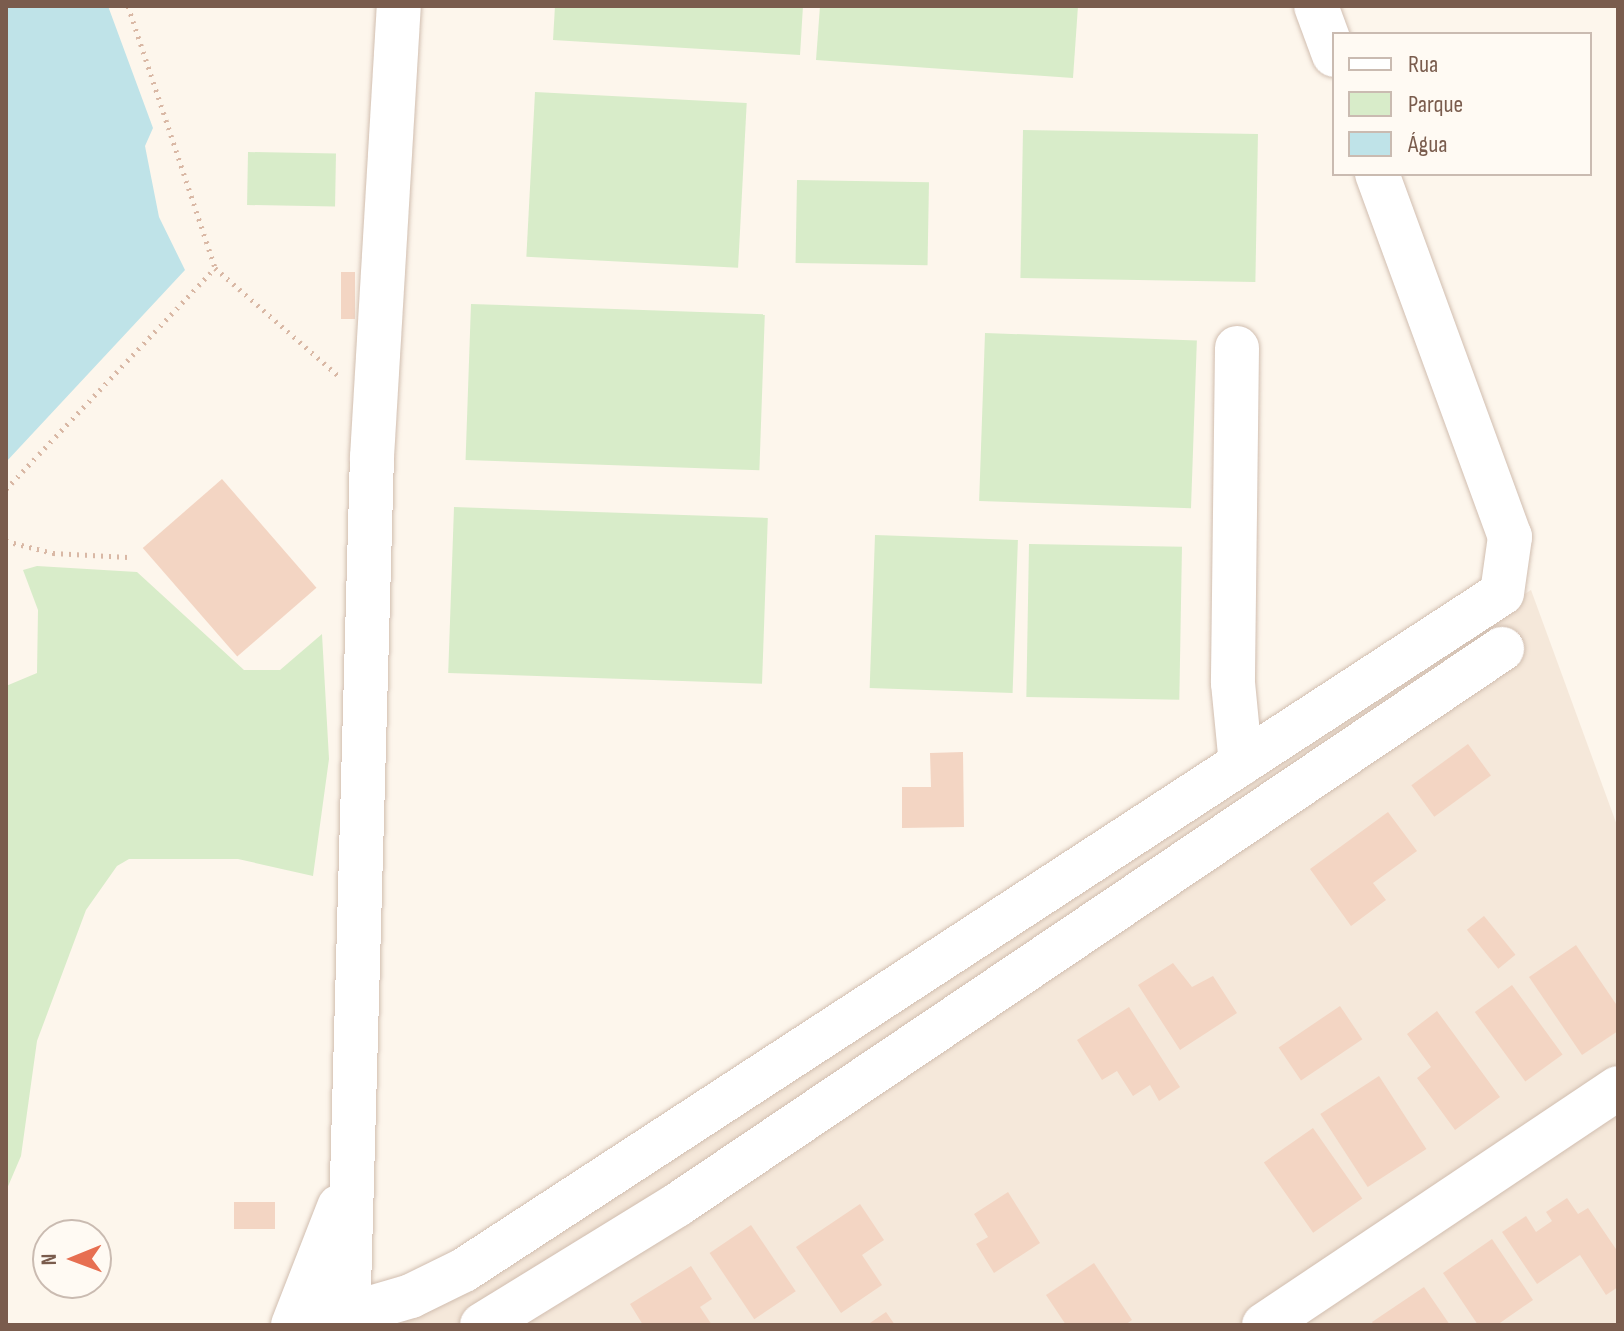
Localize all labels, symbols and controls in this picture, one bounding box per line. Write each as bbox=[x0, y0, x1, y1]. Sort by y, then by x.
legend bbox=[1332, 32, 1592, 176]
text: Rua bbox=[1408, 50, 1438, 79]
text: Parque bbox=[1408, 90, 1463, 119]
text: Água bbox=[1408, 130, 1447, 159]
north arrow bbox=[32, 1219, 112, 1299]
text: N bbox=[36, 1253, 63, 1266]

